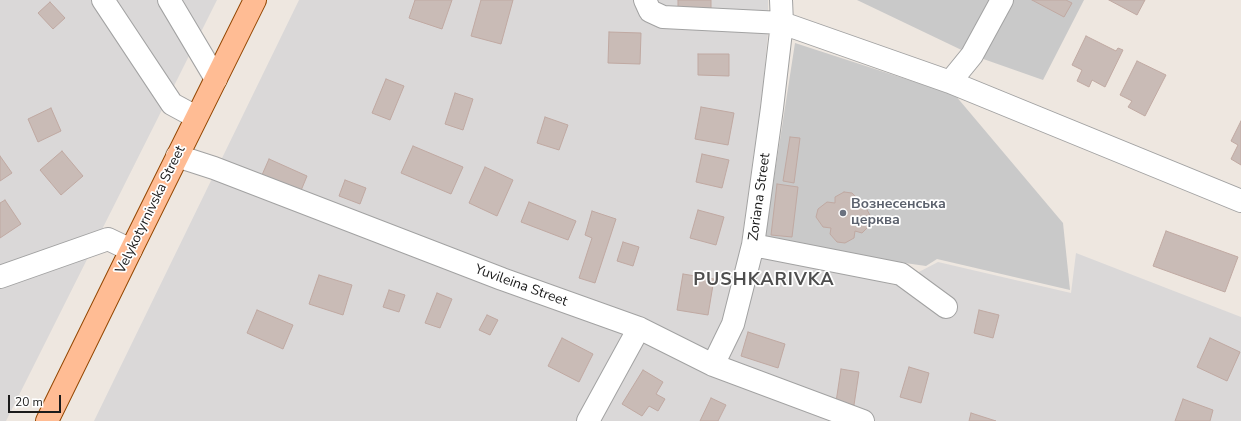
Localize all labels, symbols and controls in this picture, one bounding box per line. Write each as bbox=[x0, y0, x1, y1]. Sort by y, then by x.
street label: Velykotyrnivska Street bbox=[113, 143, 189, 277]
street label: Zoriana Street bbox=[746, 152, 774, 242]
place label: Вознесенська церква bbox=[851, 197, 946, 230]
marker: Вознесенська церква bbox=[838, 208, 848, 218]
street label: Yuvileina Street bbox=[472, 261, 570, 311]
district label: PUSHKARIVKA bbox=[693, 270, 835, 292]
scale bar bbox=[10, 387, 63, 413]
text: 20 m bbox=[15, 394, 43, 410]

